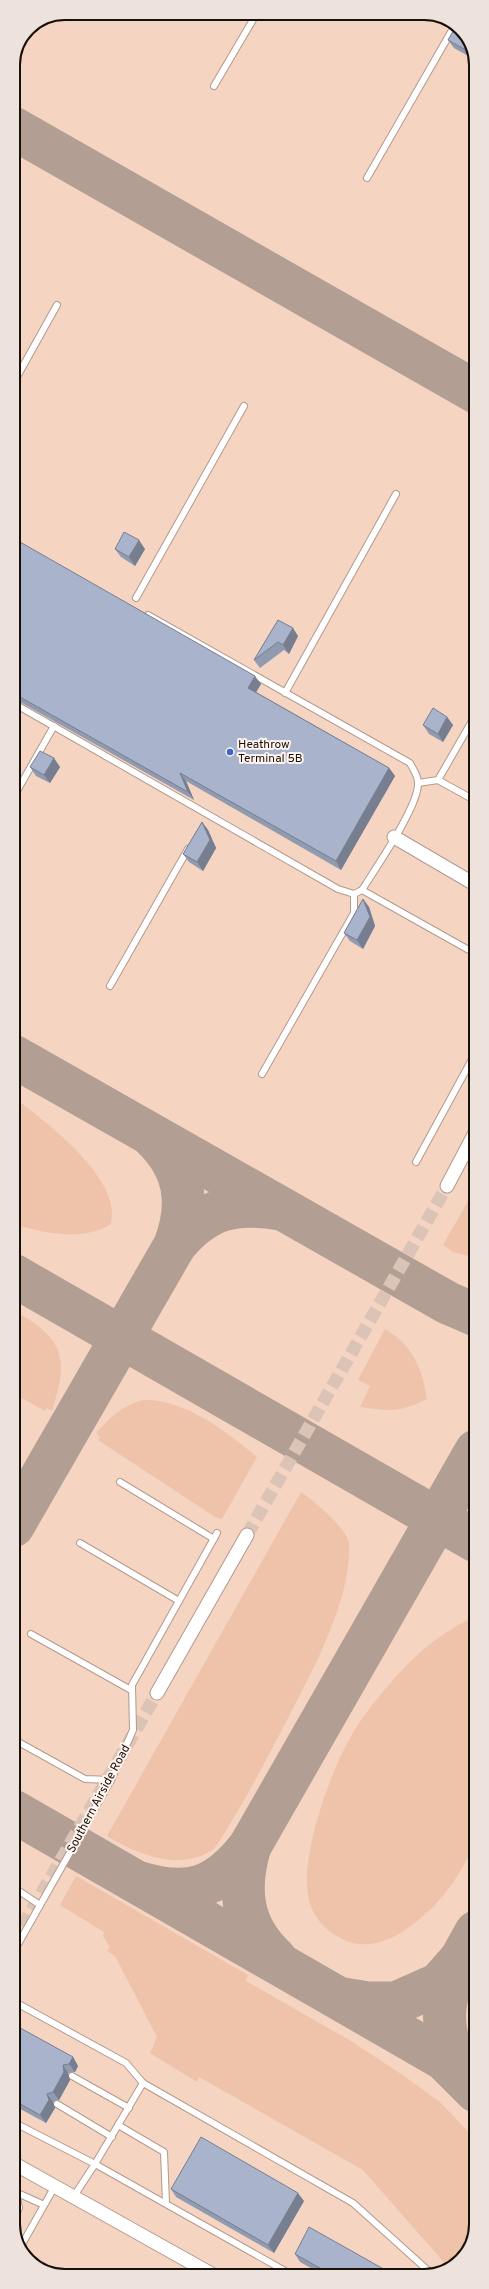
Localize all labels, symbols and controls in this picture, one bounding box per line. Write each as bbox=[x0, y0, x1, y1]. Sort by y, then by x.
place label: Heathrow Terminal 5B bbox=[238, 737, 303, 767]
marker: Heathrow Terminal 5B bbox=[225, 747, 235, 757]
street label: Southern Airside Road bbox=[64, 1742, 134, 1856]

